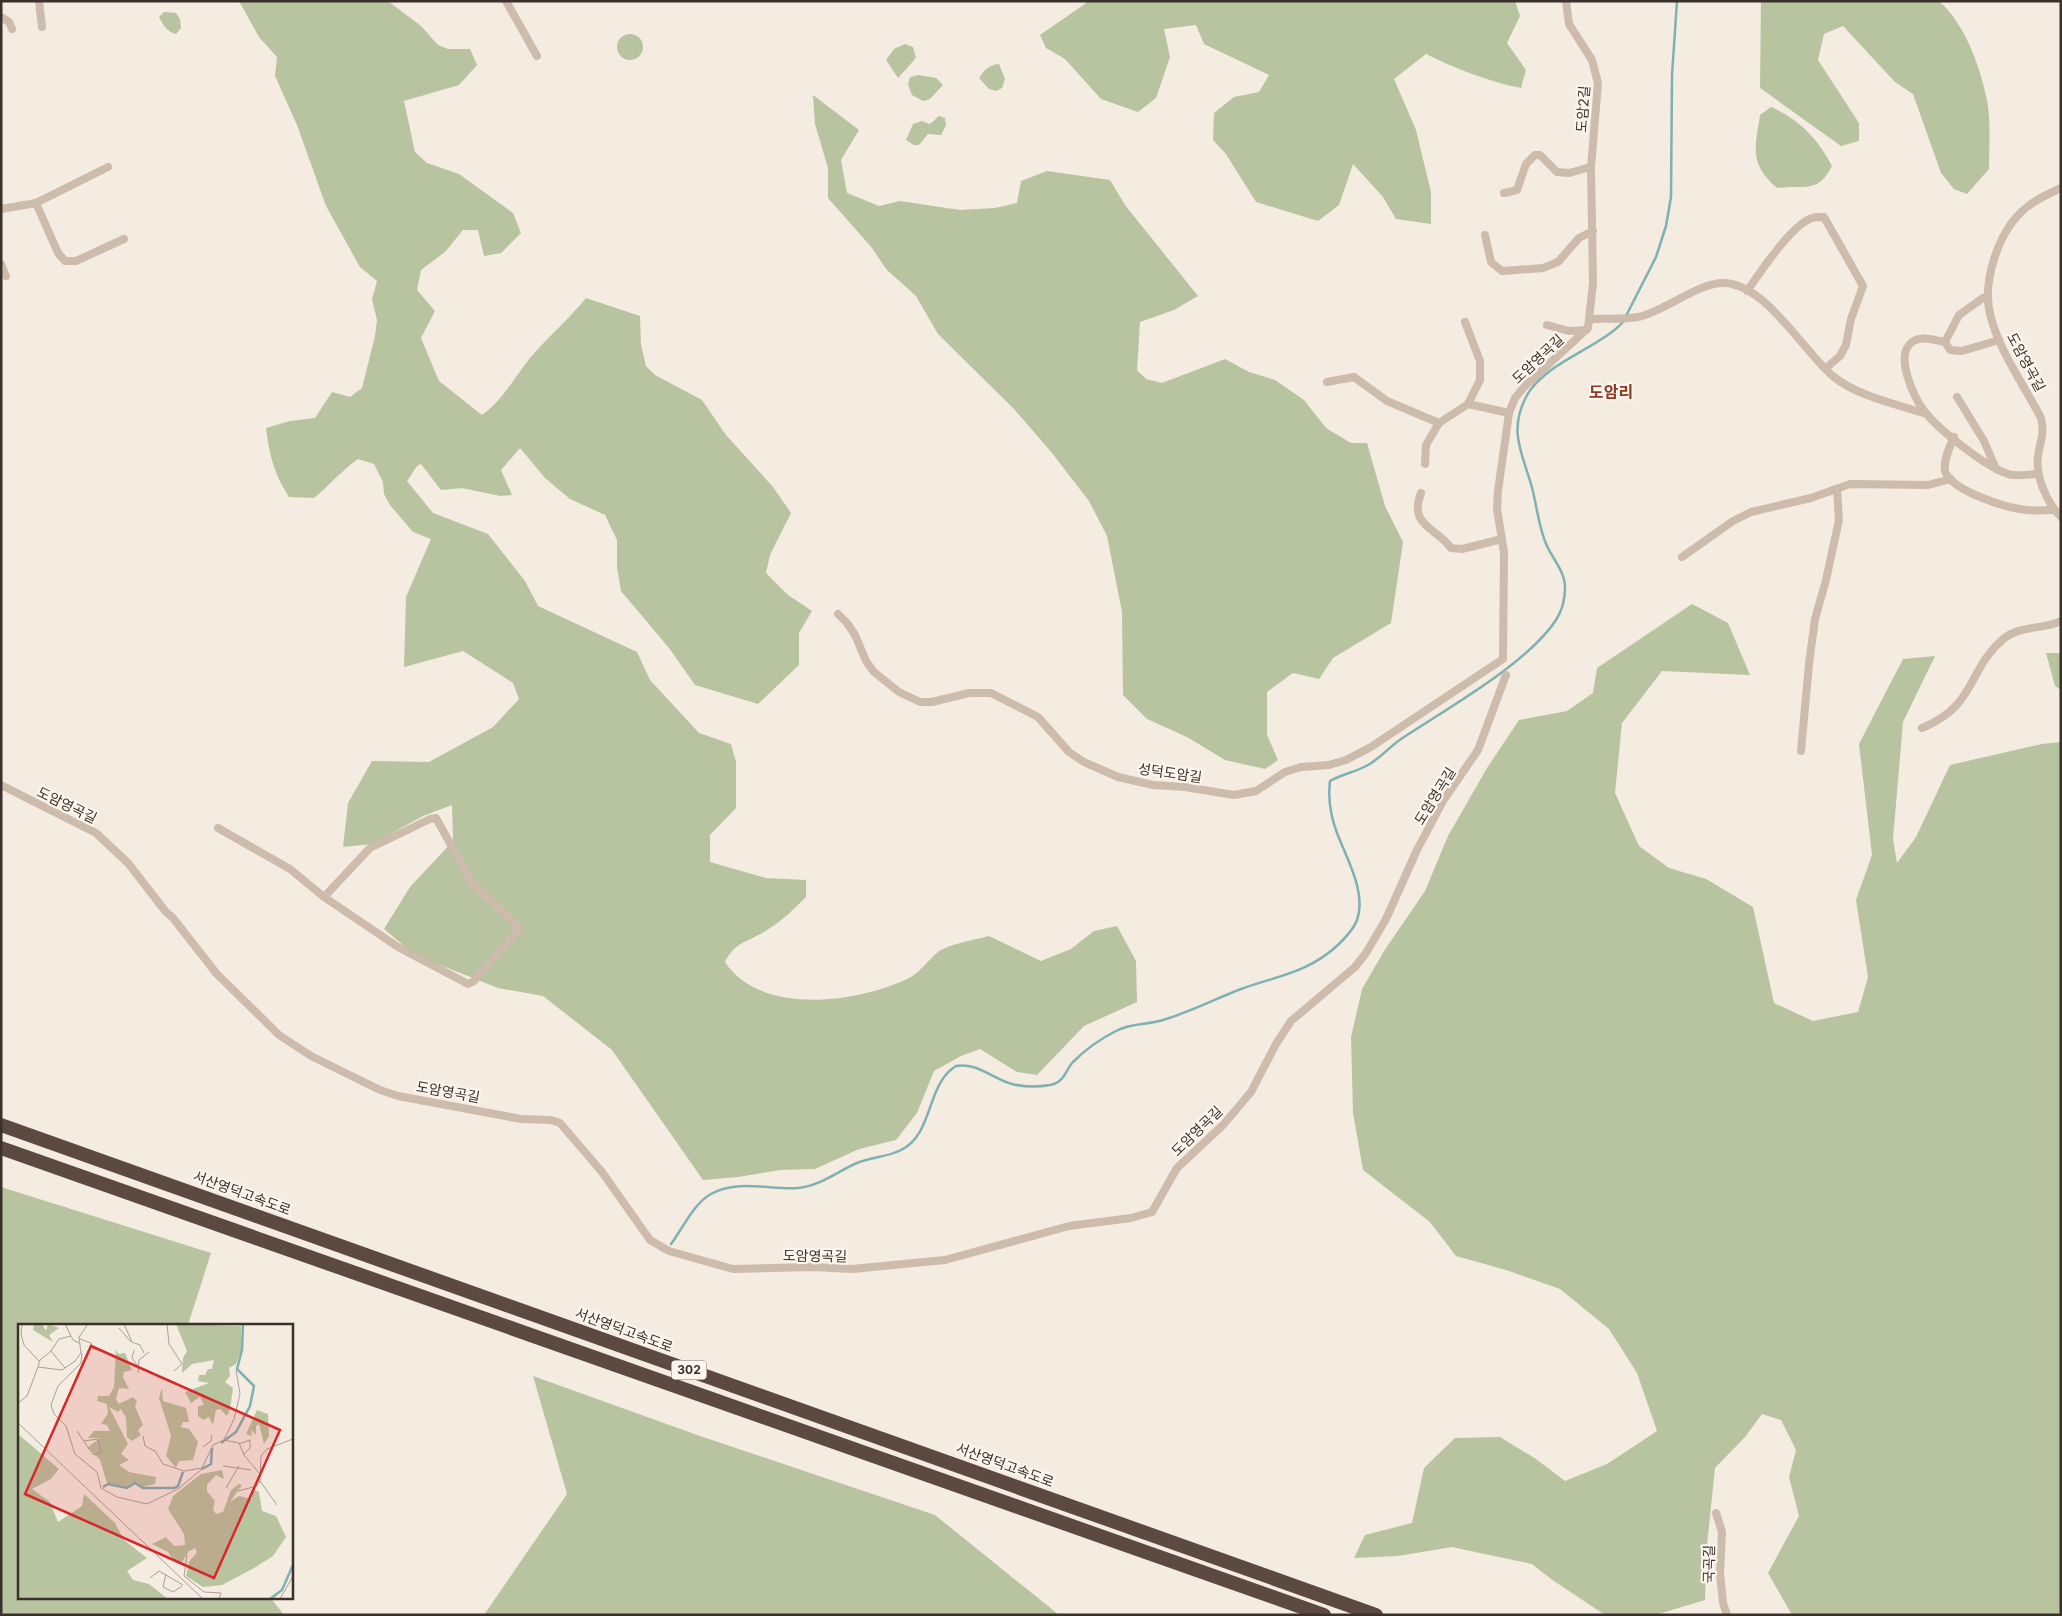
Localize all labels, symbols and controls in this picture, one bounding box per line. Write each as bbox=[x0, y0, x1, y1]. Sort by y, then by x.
street label: 도암2길 bbox=[1572, 85, 1593, 133]
street label: 도암영곡길 bbox=[2004, 329, 2049, 394]
street label: 도암영곡길 bbox=[1508, 330, 1567, 387]
district label: 도암리 bbox=[1589, 382, 1633, 402]
street label: 성덕도암길 bbox=[1137, 760, 1203, 785]
street label: 도암영곡길 bbox=[1410, 764, 1459, 828]
street label: 도암영곡길 bbox=[35, 783, 100, 826]
street label: 도암영곡길 bbox=[415, 1078, 481, 1105]
street label: 도암영곡길 bbox=[1168, 1102, 1226, 1159]
street label: 서산영덕고속도로 bbox=[191, 1167, 294, 1218]
street label: 도암영곡길 bbox=[783, 1246, 847, 1265]
street label: 서산영덕고속도로 bbox=[573, 1304, 676, 1355]
inset map bbox=[18, 1324, 292, 1598]
road number: 302 bbox=[672, 1360, 706, 1380]
street label: 서산영덕고속도로 bbox=[954, 1439, 1057, 1490]
street label: 국곡길 bbox=[1700, 1545, 1717, 1583]

